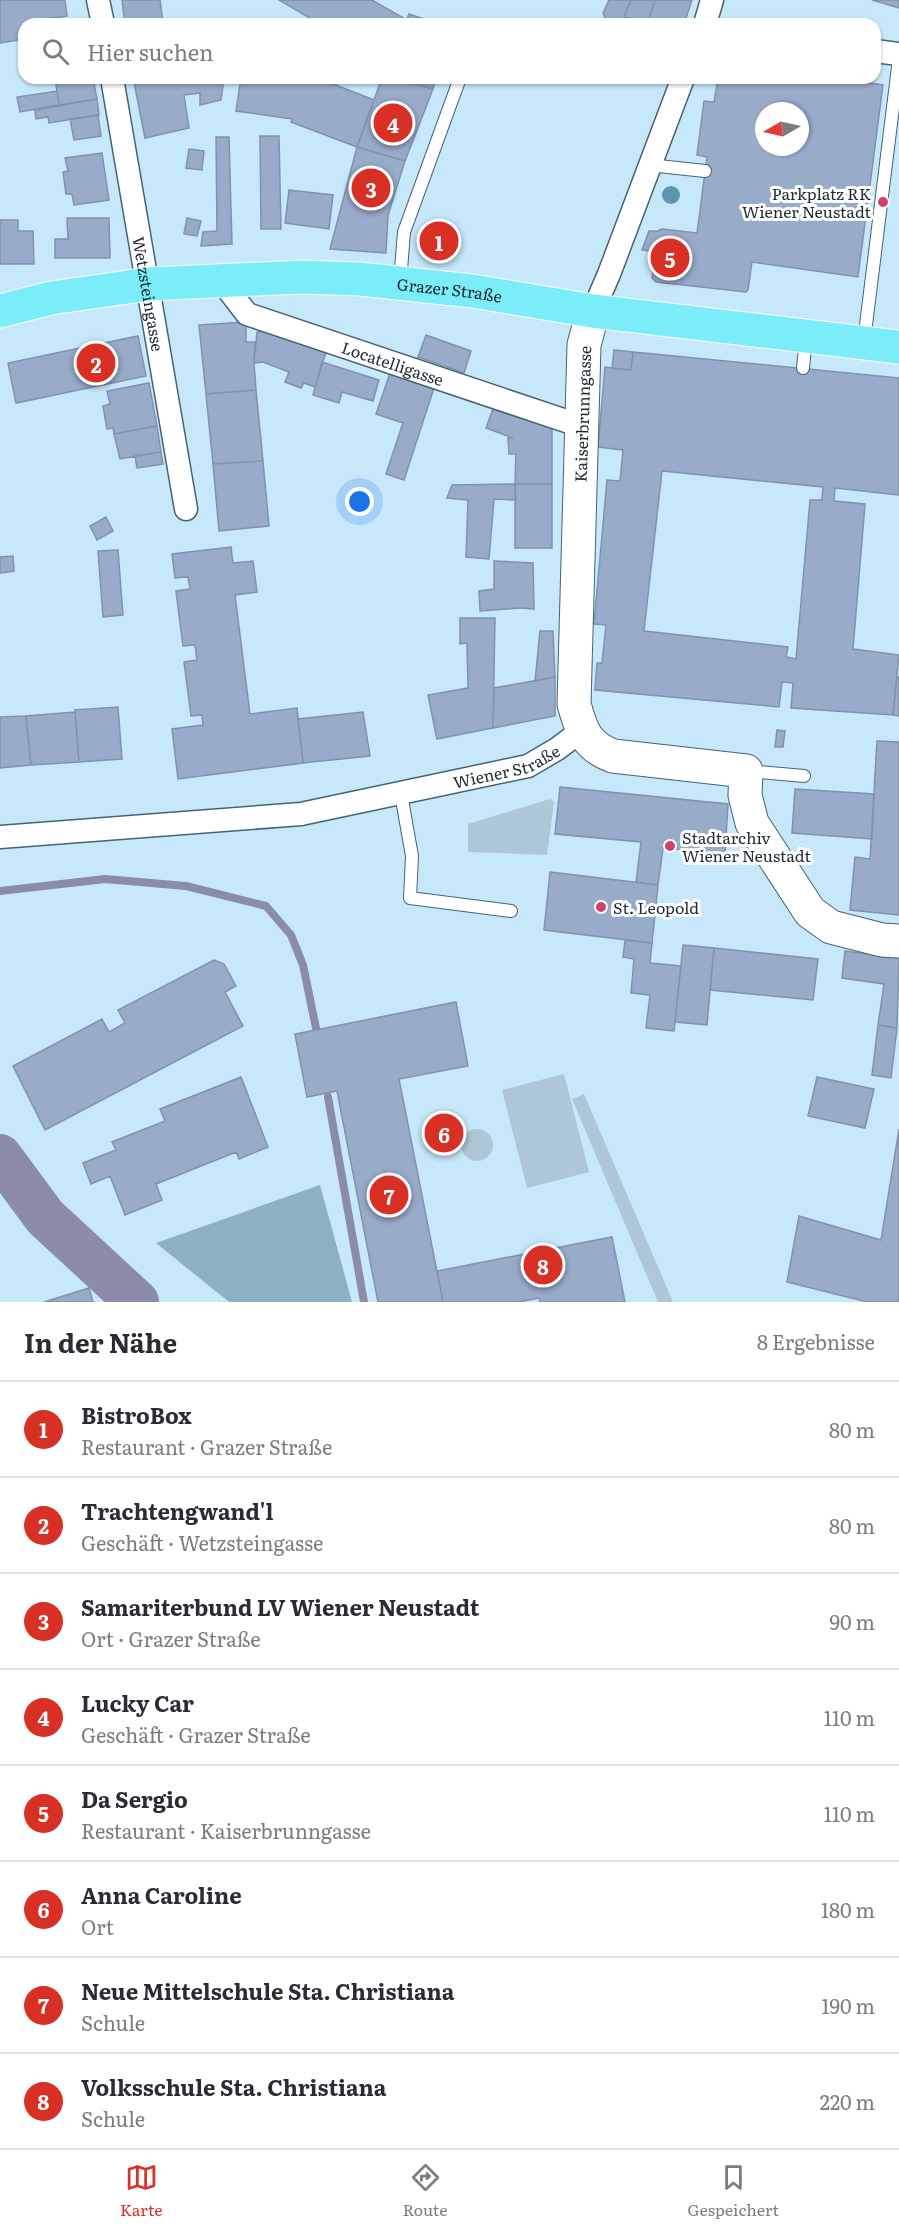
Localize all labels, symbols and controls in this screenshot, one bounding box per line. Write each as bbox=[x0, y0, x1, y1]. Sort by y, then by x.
search box bbox=[18, 18, 881, 84]
icon: search bbox=[39, 35, 72, 68]
text: Hier suchen bbox=[87, 35, 214, 68]
pin: 4 bbox=[374, 100, 412, 146]
north arrow bbox=[755, 102, 809, 156]
pin: 3 bbox=[352, 166, 391, 210]
place label: Parkplatz RK Wiener Neustadt bbox=[742, 181, 872, 223]
marker: Parkplatz RK Wiener Neustadt bbox=[876, 195, 890, 209]
pin: 1 bbox=[420, 218, 458, 264]
street label: Wetzsteingasse bbox=[127, 235, 171, 353]
pin: 5 bbox=[650, 236, 690, 280]
street label: Grazer Straße bbox=[396, 271, 504, 308]
street label: Locatelligasse bbox=[339, 335, 447, 391]
pin: 2 bbox=[76, 340, 116, 386]
street label: Kaiserbrunngasse bbox=[568, 345, 596, 483]
your location bbox=[345, 487, 374, 516]
street label: Wiener Straße bbox=[451, 738, 564, 794]
place label: Stadtarchiv Wiener Neustadt bbox=[682, 825, 811, 867]
marker: Stadtarchiv Wiener Neustadt bbox=[663, 839, 677, 853]
place label: St. Leopold bbox=[613, 895, 699, 919]
marker: St. Leopold bbox=[594, 900, 608, 914]
pin: 6 bbox=[424, 1110, 464, 1156]
pin: 7 bbox=[370, 1172, 408, 1218]
pin: 8 bbox=[524, 1242, 562, 1288]
text: In der Nähe bbox=[24, 1322, 177, 1361]
text: 8 Ergebnisse bbox=[757, 1326, 875, 1356]
text: BistroBox bbox=[81, 1398, 192, 1431]
text: 1 bbox=[39, 1414, 48, 1444]
text: 80 m bbox=[829, 1414, 875, 1444]
text: Restaurant · Grazer Straße bbox=[81, 1431, 332, 1461]
text: Trachtengwand'l bbox=[81, 1494, 273, 1527]
text: 2 bbox=[38, 1510, 49, 1540]
text: 80 m bbox=[829, 1510, 875, 1540]
text: Geschäft · Wetzsteingasse bbox=[81, 1527, 323, 1557]
text: Samariterbund LV Wiener Neustadt bbox=[81, 1590, 479, 1623]
text: 3 bbox=[38, 1606, 49, 1636]
text: 90 m bbox=[830, 1606, 875, 1636]
text: Ort · Grazer Straße bbox=[81, 1623, 261, 1653]
text: Lucky Car bbox=[81, 1686, 194, 1719]
text: 4 bbox=[37, 1702, 50, 1732]
text: 110 m bbox=[824, 1702, 875, 1732]
text: Geschäft · Grazer Straße bbox=[81, 1719, 311, 1749]
text: Da Sergio bbox=[81, 1782, 188, 1815]
text: 5 bbox=[38, 1798, 49, 1828]
text: 110 m bbox=[824, 1798, 875, 1828]
text: Restaurant · Kaiserbrunngasse bbox=[81, 1815, 371, 1845]
text: Anna Caroline bbox=[81, 1878, 242, 1911]
text: 6 bbox=[38, 1894, 49, 1924]
text: 180 m bbox=[821, 1894, 875, 1924]
text: Ort bbox=[81, 1911, 114, 1941]
text: Neue Mittelschule Sta. Christiana bbox=[81, 1974, 455, 2007]
text: 7 bbox=[38, 1990, 49, 2020]
text: 190 m bbox=[821, 1990, 875, 2020]
text: Schule bbox=[81, 2007, 145, 2037]
text: Volksschule Sta. Christiana bbox=[81, 2070, 387, 2103]
text: 8 bbox=[38, 2086, 49, 2116]
text: 220 m bbox=[820, 2086, 875, 2116]
text: Schule bbox=[81, 2103, 145, 2133]
tab: Karte bbox=[120, 2161, 163, 2221]
tab: Route bbox=[403, 2161, 447, 2221]
tab: Gespeichert bbox=[688, 2161, 779, 2221]

